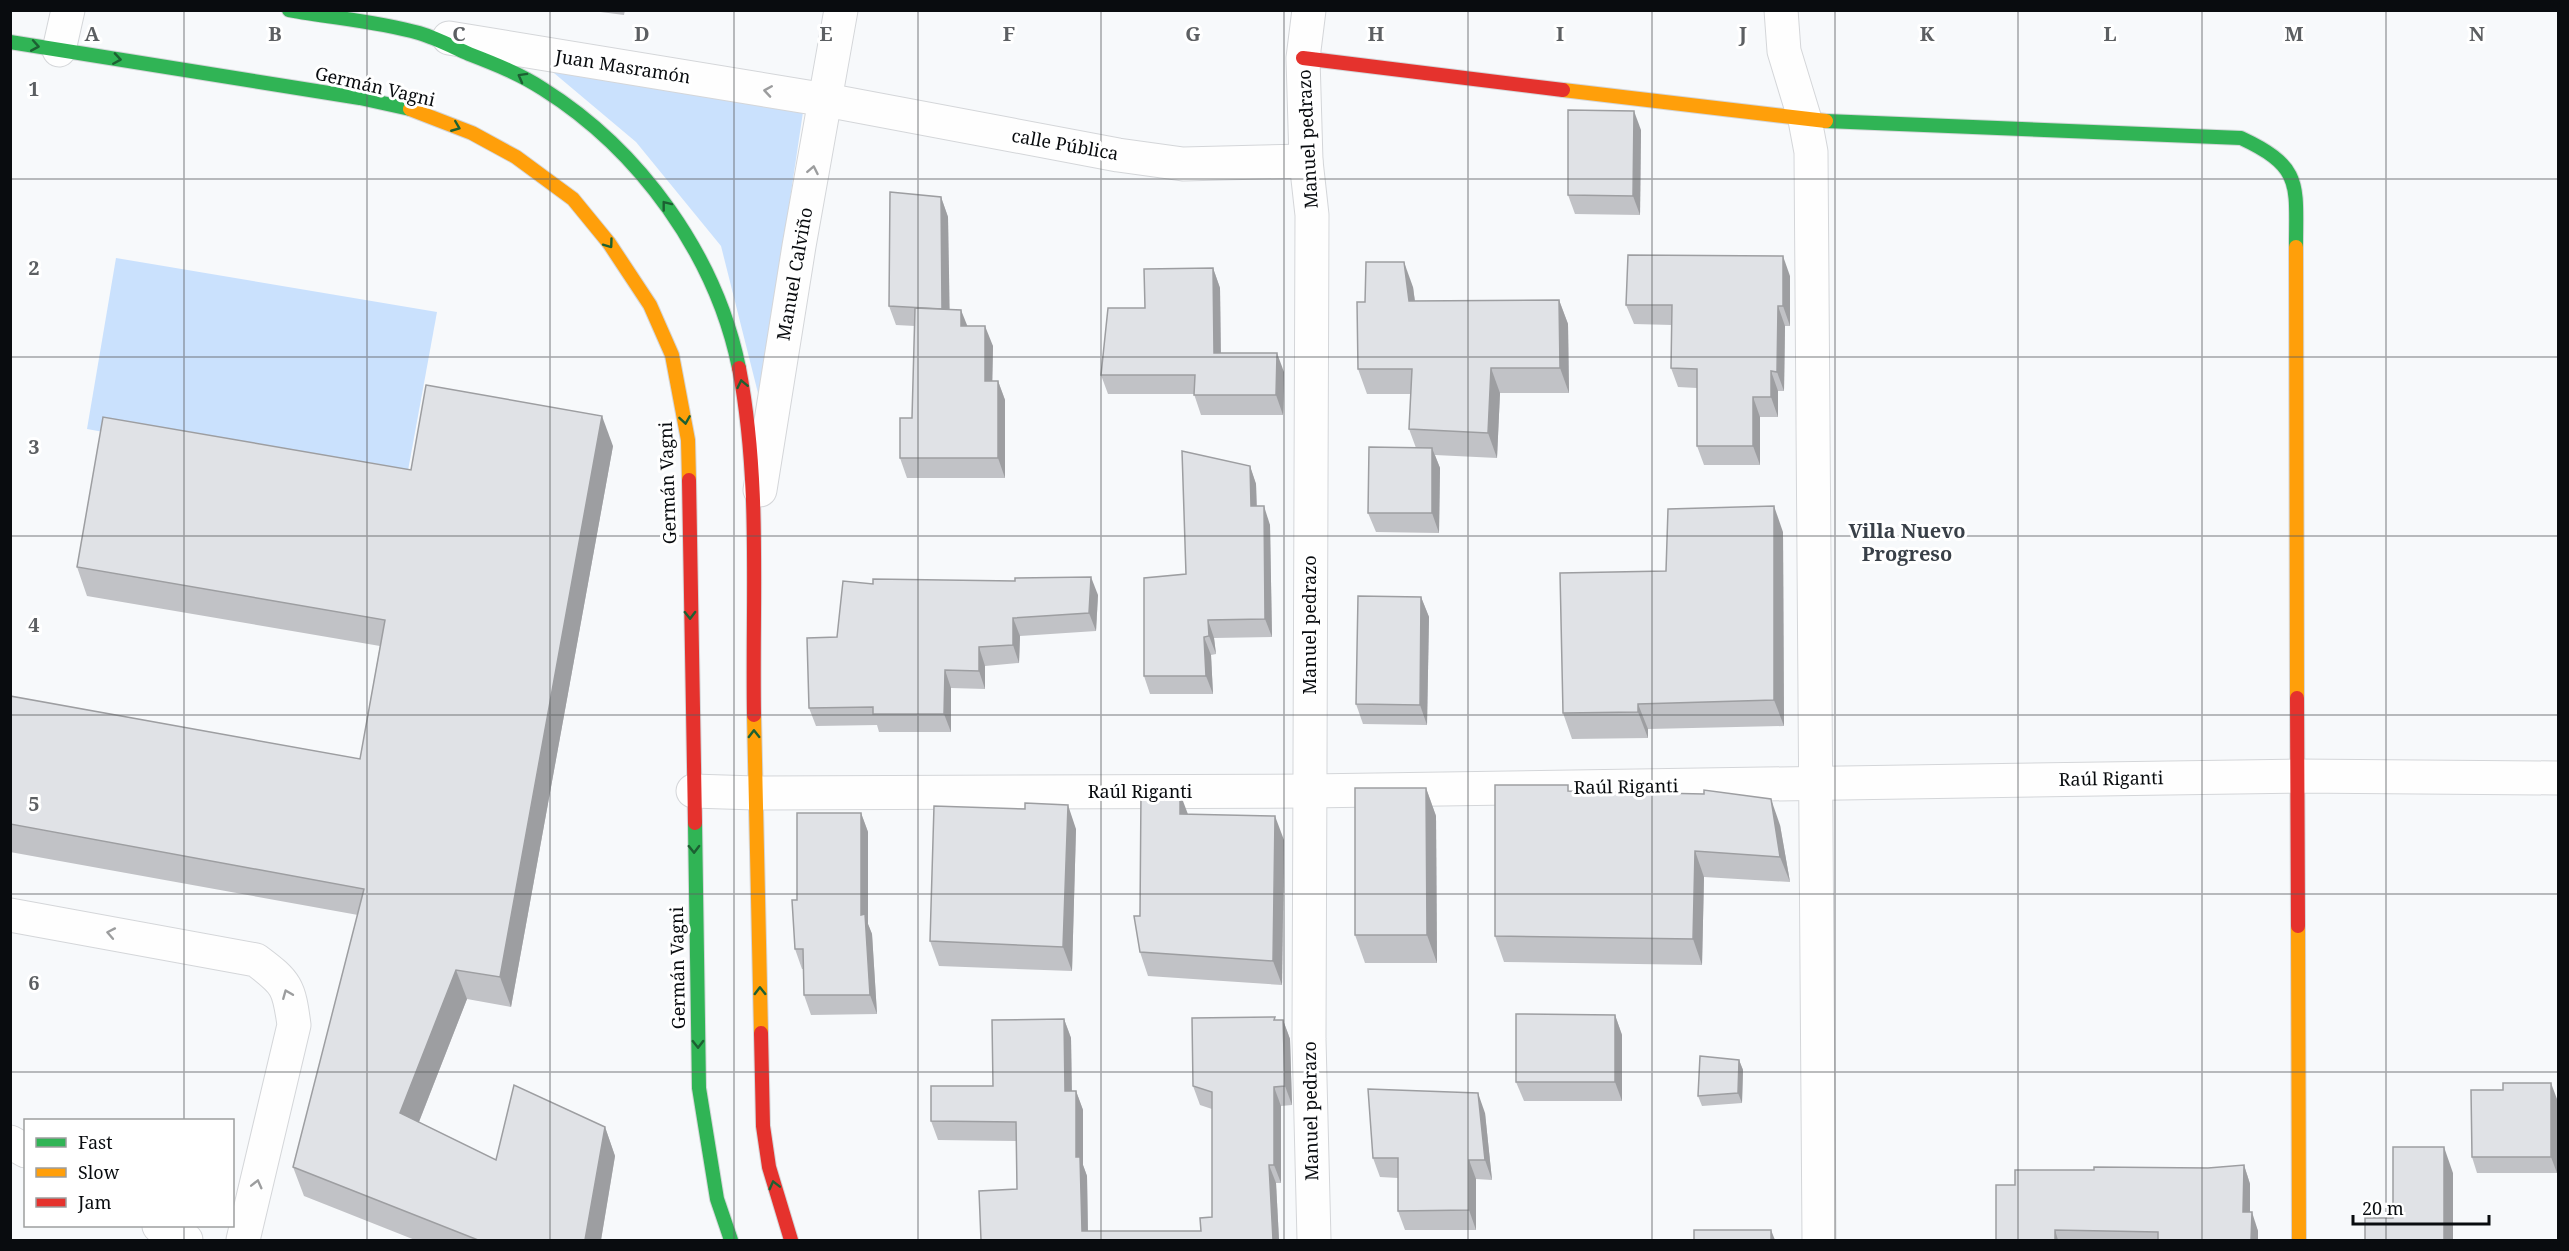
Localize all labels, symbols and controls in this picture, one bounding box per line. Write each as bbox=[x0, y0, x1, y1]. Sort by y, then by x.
text: A bbox=[84, 20, 100, 47]
text: B bbox=[268, 20, 282, 47]
text: C bbox=[452, 20, 466, 47]
text: D bbox=[634, 20, 650, 47]
text: E bbox=[819, 20, 833, 47]
text: F bbox=[1003, 20, 1015, 47]
text: G bbox=[1185, 20, 1201, 47]
text: H bbox=[1368, 20, 1384, 47]
text: I bbox=[1556, 20, 1564, 47]
text: J bbox=[1738, 20, 1747, 47]
text: K bbox=[1920, 20, 1935, 47]
text: L bbox=[2103, 20, 2117, 47]
text: M bbox=[2284, 20, 2304, 47]
text: N bbox=[2469, 20, 2485, 47]
one-way arrow bbox=[30, 39, 40, 52]
street label: Juan Masramón bbox=[553, 43, 693, 89]
one-way arrow bbox=[113, 53, 122, 65]
street label: Germán Vagni bbox=[313, 61, 438, 112]
street label: Manuel pedrazo bbox=[1291, 69, 1323, 209]
one-way arrow bbox=[518, 73, 528, 84]
text: 1 bbox=[28, 75, 40, 102]
one-way arrow bbox=[764, 85, 773, 97]
one-way arrow bbox=[450, 120, 461, 132]
street label: calle Pública bbox=[1010, 123, 1121, 165]
one-way arrow bbox=[806, 166, 819, 176]
one-way arrow bbox=[663, 201, 674, 212]
street label: Manuel Calviño bbox=[770, 205, 818, 342]
one-way arrow bbox=[602, 237, 613, 248]
text: 2 bbox=[28, 254, 40, 281]
one-way arrow bbox=[736, 379, 749, 389]
one-way arrow bbox=[678, 415, 690, 425]
street label: Germán Vagni bbox=[653, 421, 681, 545]
text: 3 bbox=[28, 433, 40, 460]
district label: Villa Nuevo Progreso bbox=[1848, 517, 1966, 567]
street label: Manuel pedrazo bbox=[1297, 555, 1321, 695]
one-way arrow bbox=[684, 610, 696, 619]
text: 4 bbox=[28, 611, 40, 638]
one-way arrow bbox=[748, 730, 760, 739]
street label: Raúl Riganti bbox=[2058, 765, 2164, 791]
street label: Raúl Riganti bbox=[1573, 773, 1679, 799]
street label: Raúl Riganti bbox=[1088, 779, 1193, 803]
text: 5 bbox=[28, 790, 40, 817]
one-way arrow bbox=[688, 845, 700, 854]
street label: Germán Vagni bbox=[664, 906, 690, 1030]
one-way arrow bbox=[106, 927, 116, 940]
text: 6 bbox=[28, 969, 40, 996]
one-way arrow bbox=[753, 986, 766, 995]
one-way arrow bbox=[282, 989, 294, 1000]
one-way arrow bbox=[692, 1040, 704, 1049]
street label: Manuel pedrazo bbox=[1297, 1041, 1323, 1181]
legend bbox=[24, 1119, 234, 1227]
text: Fast bbox=[78, 1130, 113, 1154]
text: Slow bbox=[78, 1160, 120, 1184]
one-way arrow bbox=[249, 1179, 262, 1189]
one-way arrow bbox=[769, 1180, 781, 1190]
scale bar bbox=[2353, 1188, 2490, 1226]
text: Jam bbox=[77, 1190, 112, 1214]
text: 20 m bbox=[2362, 1196, 2404, 1220]

